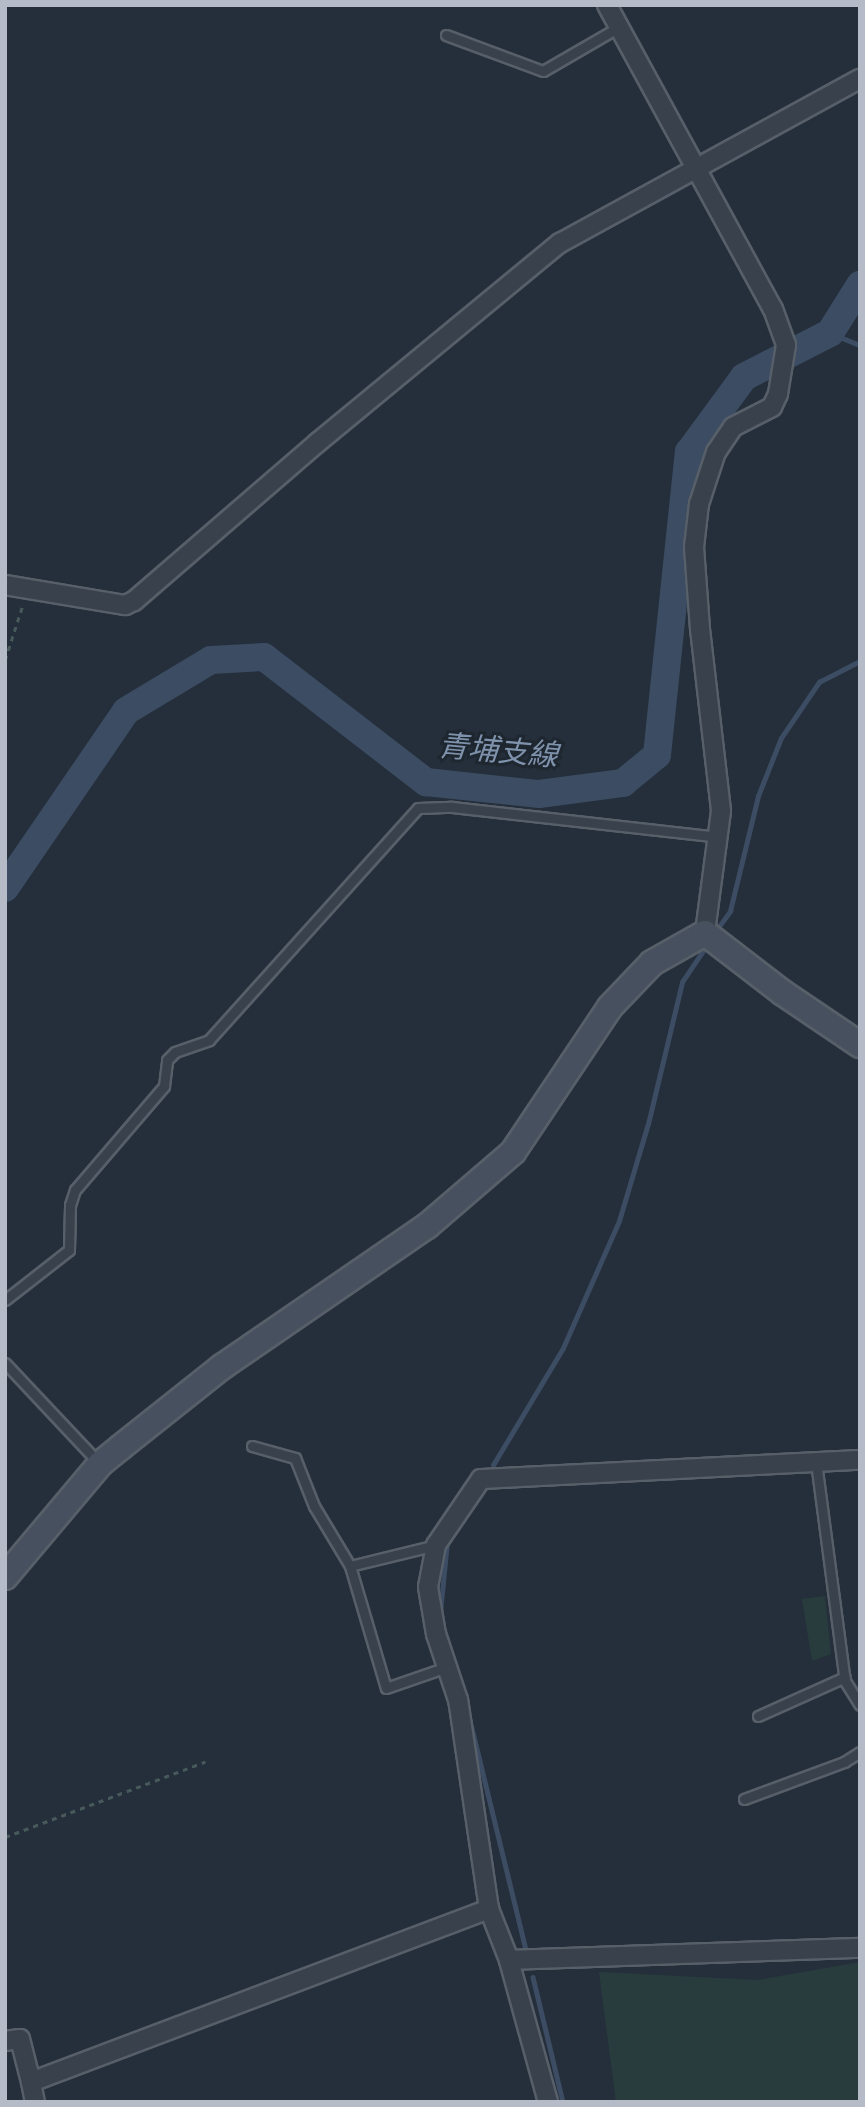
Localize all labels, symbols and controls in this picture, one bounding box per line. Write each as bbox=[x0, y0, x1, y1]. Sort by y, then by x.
water label: 青埔支線 bbox=[437, 728, 559, 774]

